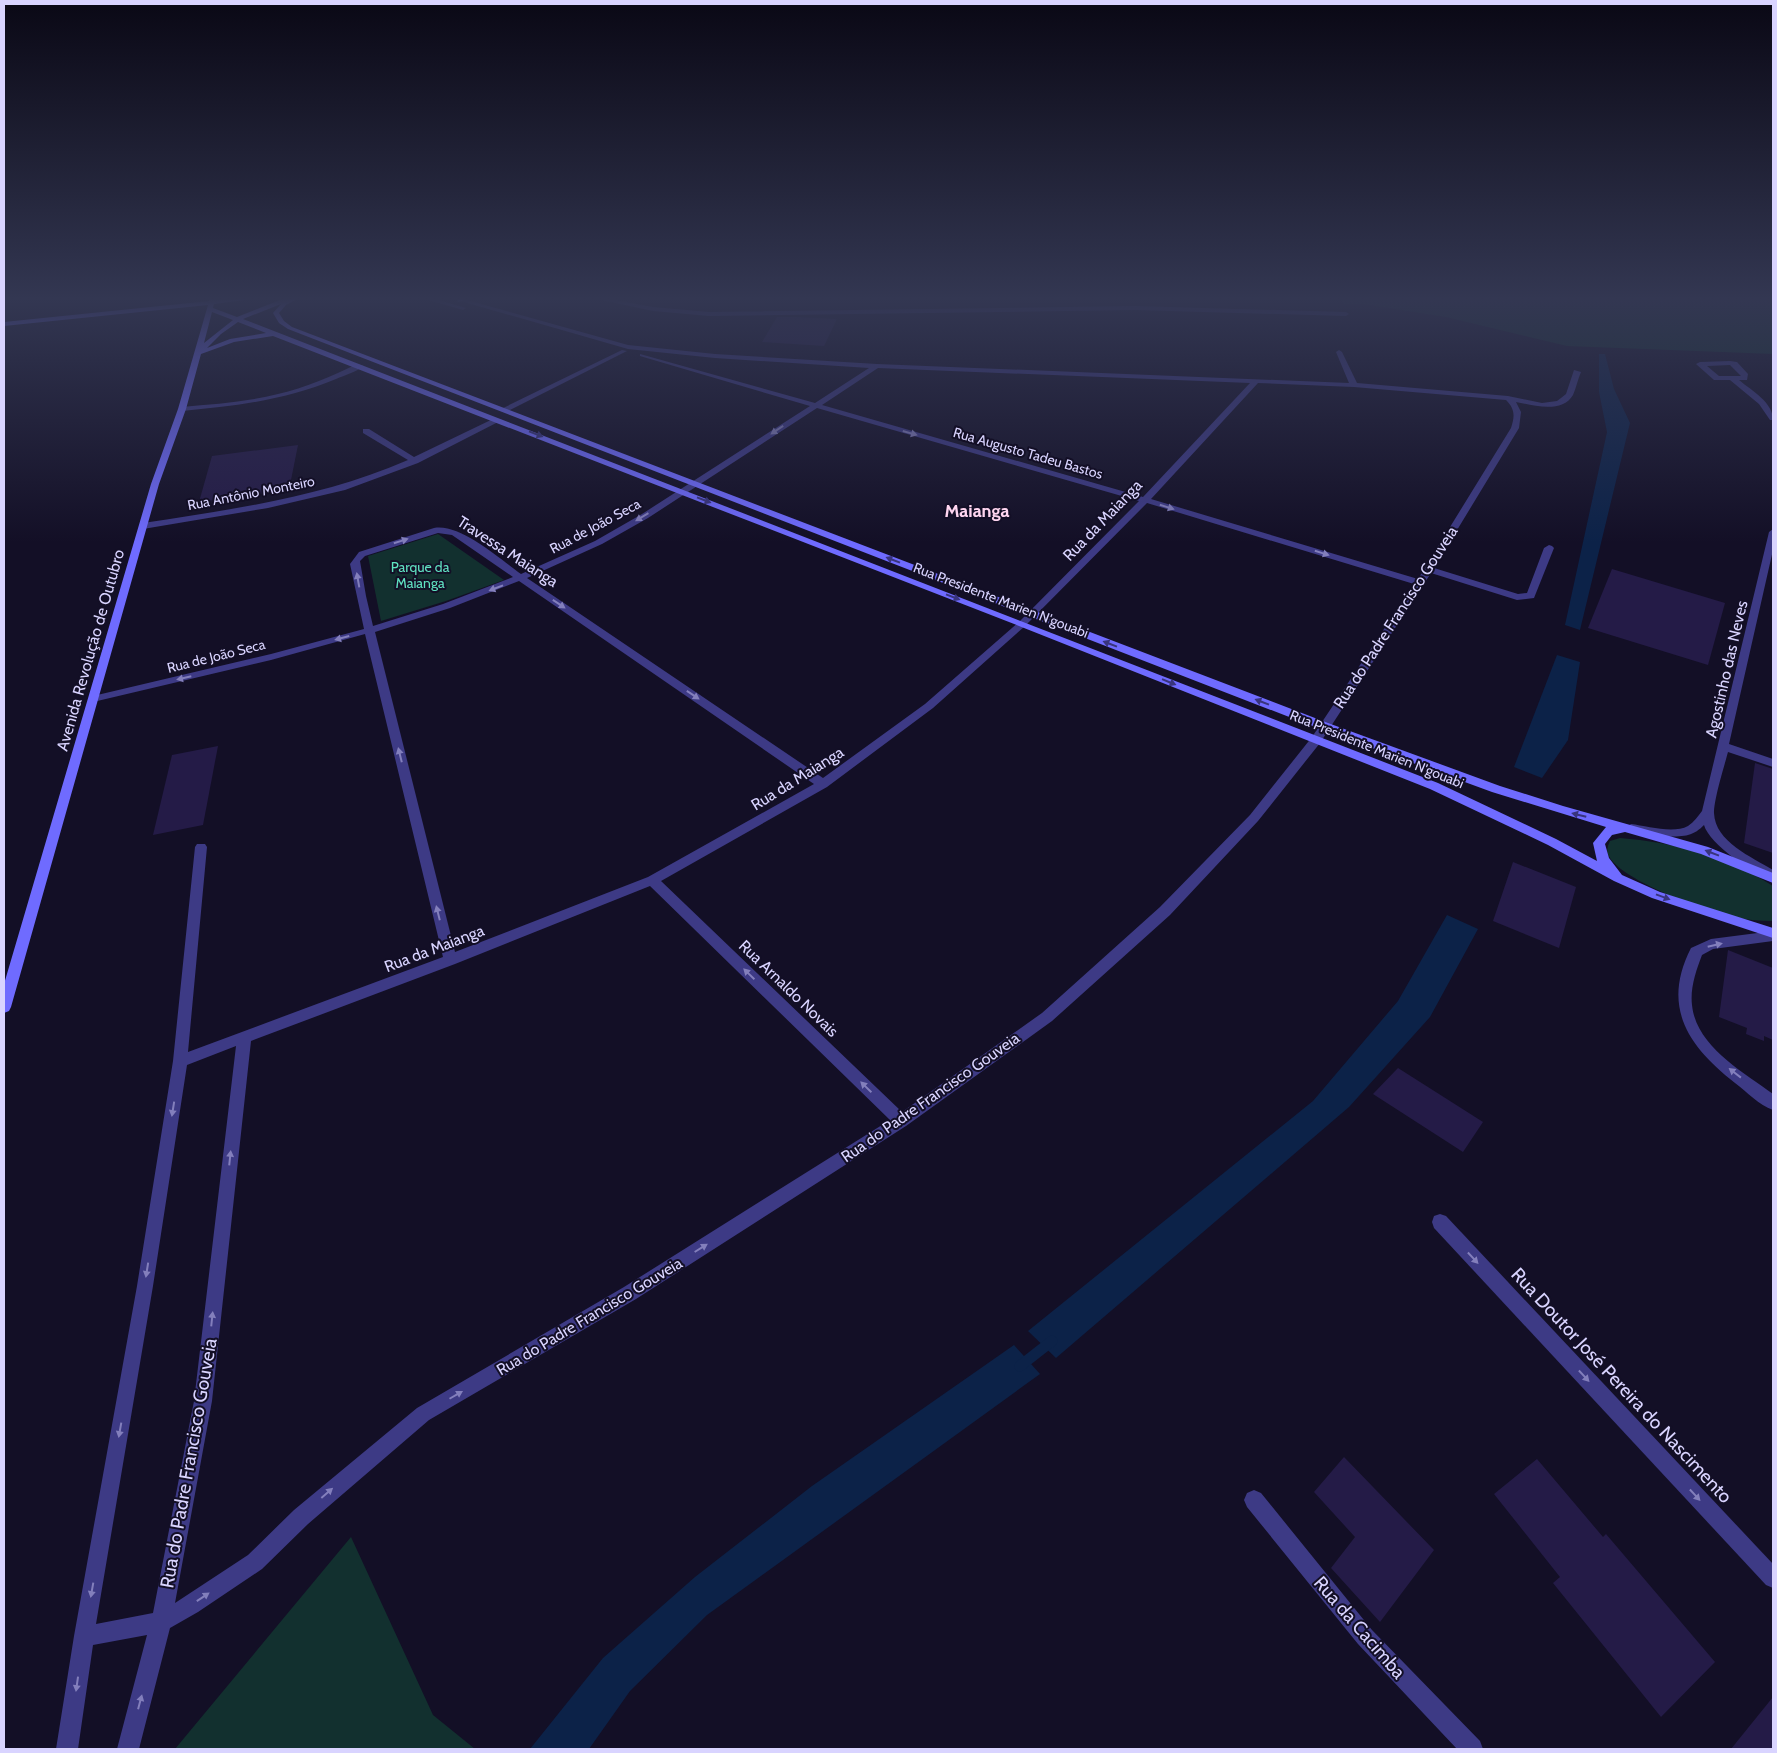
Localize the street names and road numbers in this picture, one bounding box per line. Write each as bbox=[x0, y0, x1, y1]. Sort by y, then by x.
street label: Rua Augusto Tadeu Bastos bbox=[951, 423, 1105, 483]
street label: Rua Antônio Monteiro bbox=[186, 472, 316, 514]
street label: Rua da Maianga bbox=[1059, 476, 1146, 565]
street label: Rua de João Seca bbox=[546, 494, 644, 558]
street label: Travessa Maianga bbox=[454, 512, 562, 591]
street label: Rua do Padre Francisco Gouveia bbox=[1329, 522, 1462, 712]
street label: Avenida Revolução de Outubro bbox=[53, 547, 128, 753]
street label: Rua Presidente Marien N'gouabi bbox=[911, 558, 1091, 642]
street label: Agostinho das Neves bbox=[1701, 598, 1752, 740]
street label: Rua de João Seca bbox=[165, 635, 267, 677]
street label: Rua Presidente Marien N'gouabi bbox=[1287, 706, 1467, 792]
street label: Rua da Maianga bbox=[747, 742, 847, 814]
street label: Rua da Maianga bbox=[382, 921, 487, 976]
street label: Rua Arnaldo Novais bbox=[735, 936, 843, 1041]
street label: Rua do Padre Francisco Gouveia bbox=[837, 1028, 1023, 1166]
street label: Rua do Padre Francisco Gouveia bbox=[493, 1253, 686, 1380]
street label: Rua Doutor José Pereira do Nascimento bbox=[1506, 1263, 1737, 1508]
street label: Rua do Padre Francisco Gouveia bbox=[155, 1336, 222, 1590]
street label: Rua da Cacimba bbox=[1309, 1571, 1410, 1683]

